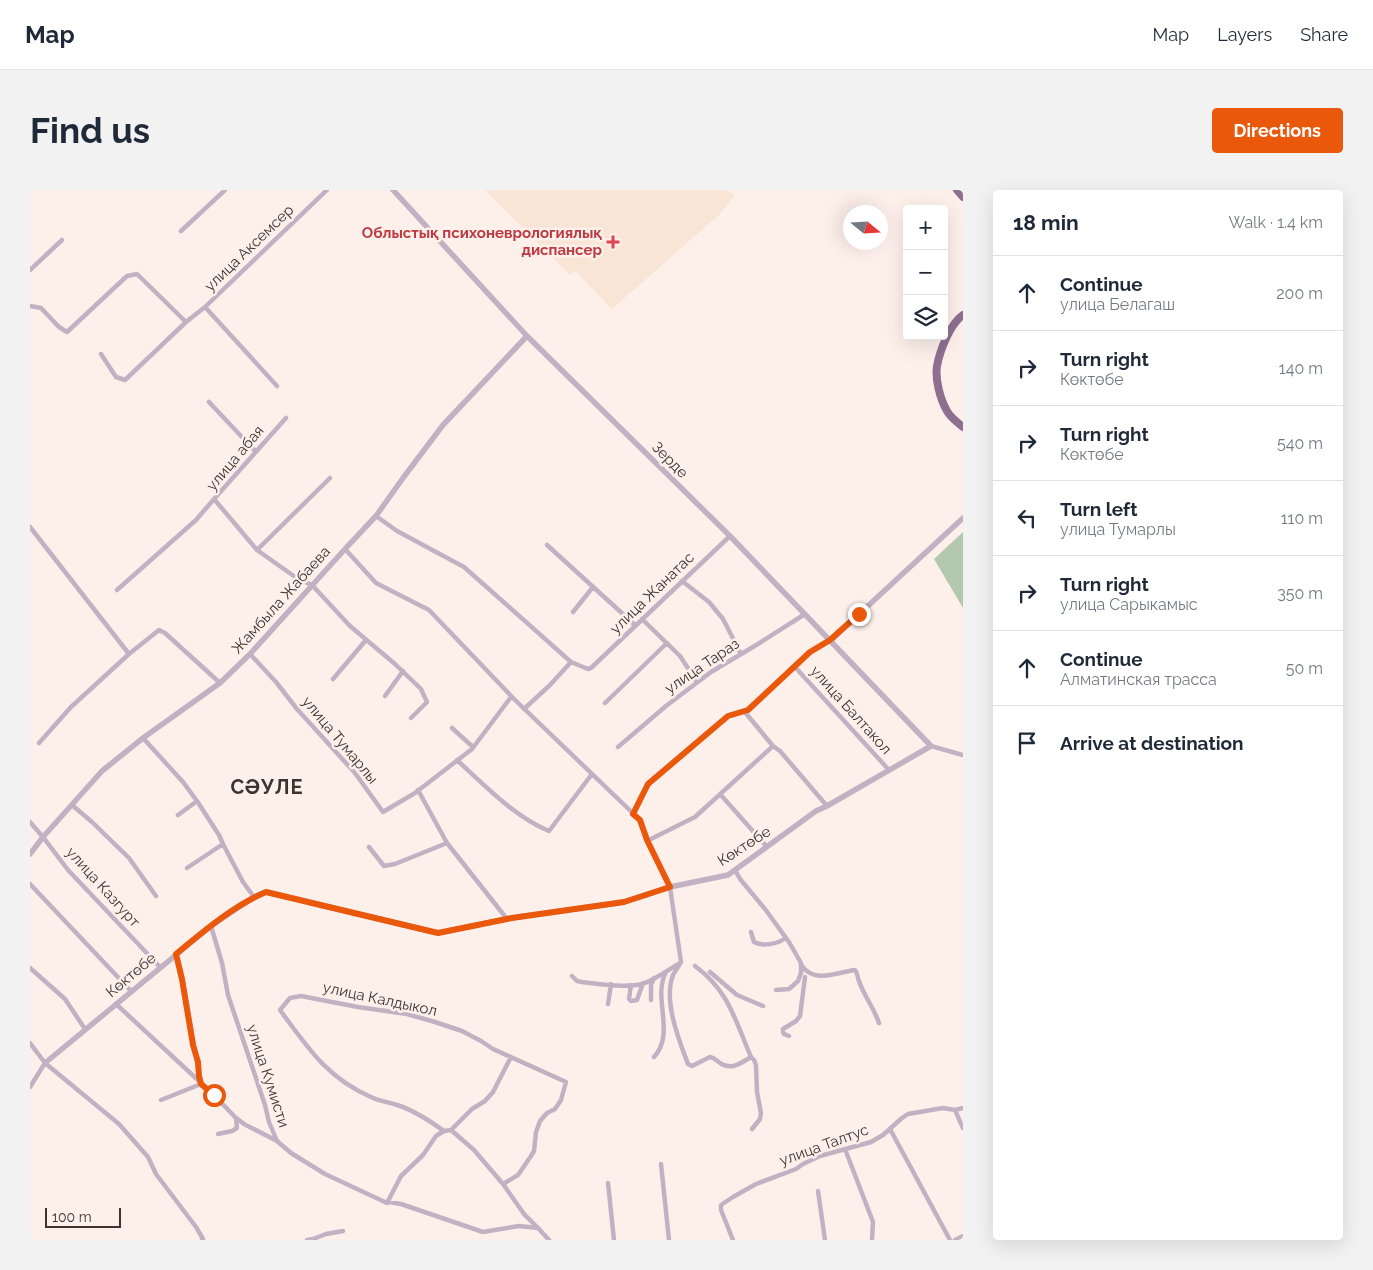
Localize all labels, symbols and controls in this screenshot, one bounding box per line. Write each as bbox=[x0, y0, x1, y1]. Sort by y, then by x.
text: Map bbox=[25, 20, 75, 49]
text: Map bbox=[1153, 24, 1189, 45]
text: Layers bbox=[1217, 24, 1272, 45]
text: Share bbox=[1300, 24, 1348, 45]
button: Directions bbox=[1212, 108, 1343, 153]
text: Find us bbox=[30, 110, 150, 151]
street label: улица Аксемсер bbox=[201, 201, 297, 295]
north arrow bbox=[843, 205, 888, 250]
map controls bbox=[903, 205, 948, 340]
button: + bbox=[903, 205, 948, 250]
text: 18 min bbox=[1013, 210, 1079, 235]
text: Walk · 1.4 km bbox=[1229, 213, 1323, 232]
place label: Облыстық психоневрологиялық диспансер bbox=[362, 224, 602, 259]
marker: Облыстық психоневрологиялық диспансер bbox=[606, 235, 620, 249]
button: − bbox=[903, 250, 948, 295]
text: Continue bbox=[1060, 273, 1143, 295]
icon: ahead bbox=[1013, 279, 1041, 307]
text: 200 m bbox=[1276, 284, 1323, 303]
button: layers bbox=[903, 295, 948, 340]
text: улица Белагаш bbox=[1060, 295, 1175, 314]
text: Turn right bbox=[1060, 348, 1149, 370]
icon: right bbox=[1013, 354, 1041, 382]
text: 140 m bbox=[1279, 359, 1323, 378]
text: Көктөбе bbox=[1060, 370, 1124, 389]
street label: улица абая bbox=[203, 422, 267, 494]
text: Turn right bbox=[1060, 423, 1149, 445]
icon: right bbox=[1013, 429, 1041, 457]
text: 540 m bbox=[1277, 434, 1323, 453]
street label: Зерде bbox=[648, 438, 692, 482]
text: Көктөбе bbox=[1060, 445, 1124, 464]
text: Turn left bbox=[1060, 498, 1137, 520]
icon: left bbox=[1013, 504, 1041, 532]
text: 110 m bbox=[1281, 509, 1323, 528]
text: улица Тумарлы bbox=[1060, 520, 1176, 539]
street label: Жамбыла Жабаева bbox=[228, 542, 334, 658]
street label: улица Жанатас bbox=[606, 548, 698, 638]
text: Turn right bbox=[1060, 573, 1149, 595]
icon: right bbox=[1013, 579, 1041, 607]
text: 350 m bbox=[1277, 584, 1323, 603]
text: улица Сарыкамыс bbox=[1060, 595, 1198, 614]
route end bbox=[848, 603, 871, 626]
street label: улица Тараз bbox=[661, 634, 743, 697]
text: Continue bbox=[1060, 648, 1143, 670]
icon: ahead bbox=[1013, 654, 1041, 682]
text: 50 m bbox=[1286, 659, 1323, 678]
street label: улица Балтакол bbox=[807, 662, 895, 758]
text: Алматинская трасса bbox=[1060, 670, 1217, 689]
street label: улица Тумарлы bbox=[298, 693, 382, 787]
icon: arrive bbox=[1013, 729, 1041, 757]
text: Arrive at destination bbox=[1060, 732, 1244, 754]
district label: СӘУЛЕ bbox=[230, 775, 304, 799]
street label: Көктөбе bbox=[714, 822, 774, 870]
street label: улица Казгурт bbox=[62, 843, 144, 931]
street label: Көктөбе bbox=[102, 949, 160, 1001]
street label: улица Калдыкол bbox=[321, 978, 439, 1020]
street label: улица Кумисти bbox=[243, 1022, 293, 1130]
route start bbox=[203, 1084, 226, 1107]
street label: улица Талтус bbox=[777, 1121, 871, 1169]
scale bar bbox=[45, 1205, 121, 1228]
text: 100 m bbox=[52, 1209, 92, 1225]

